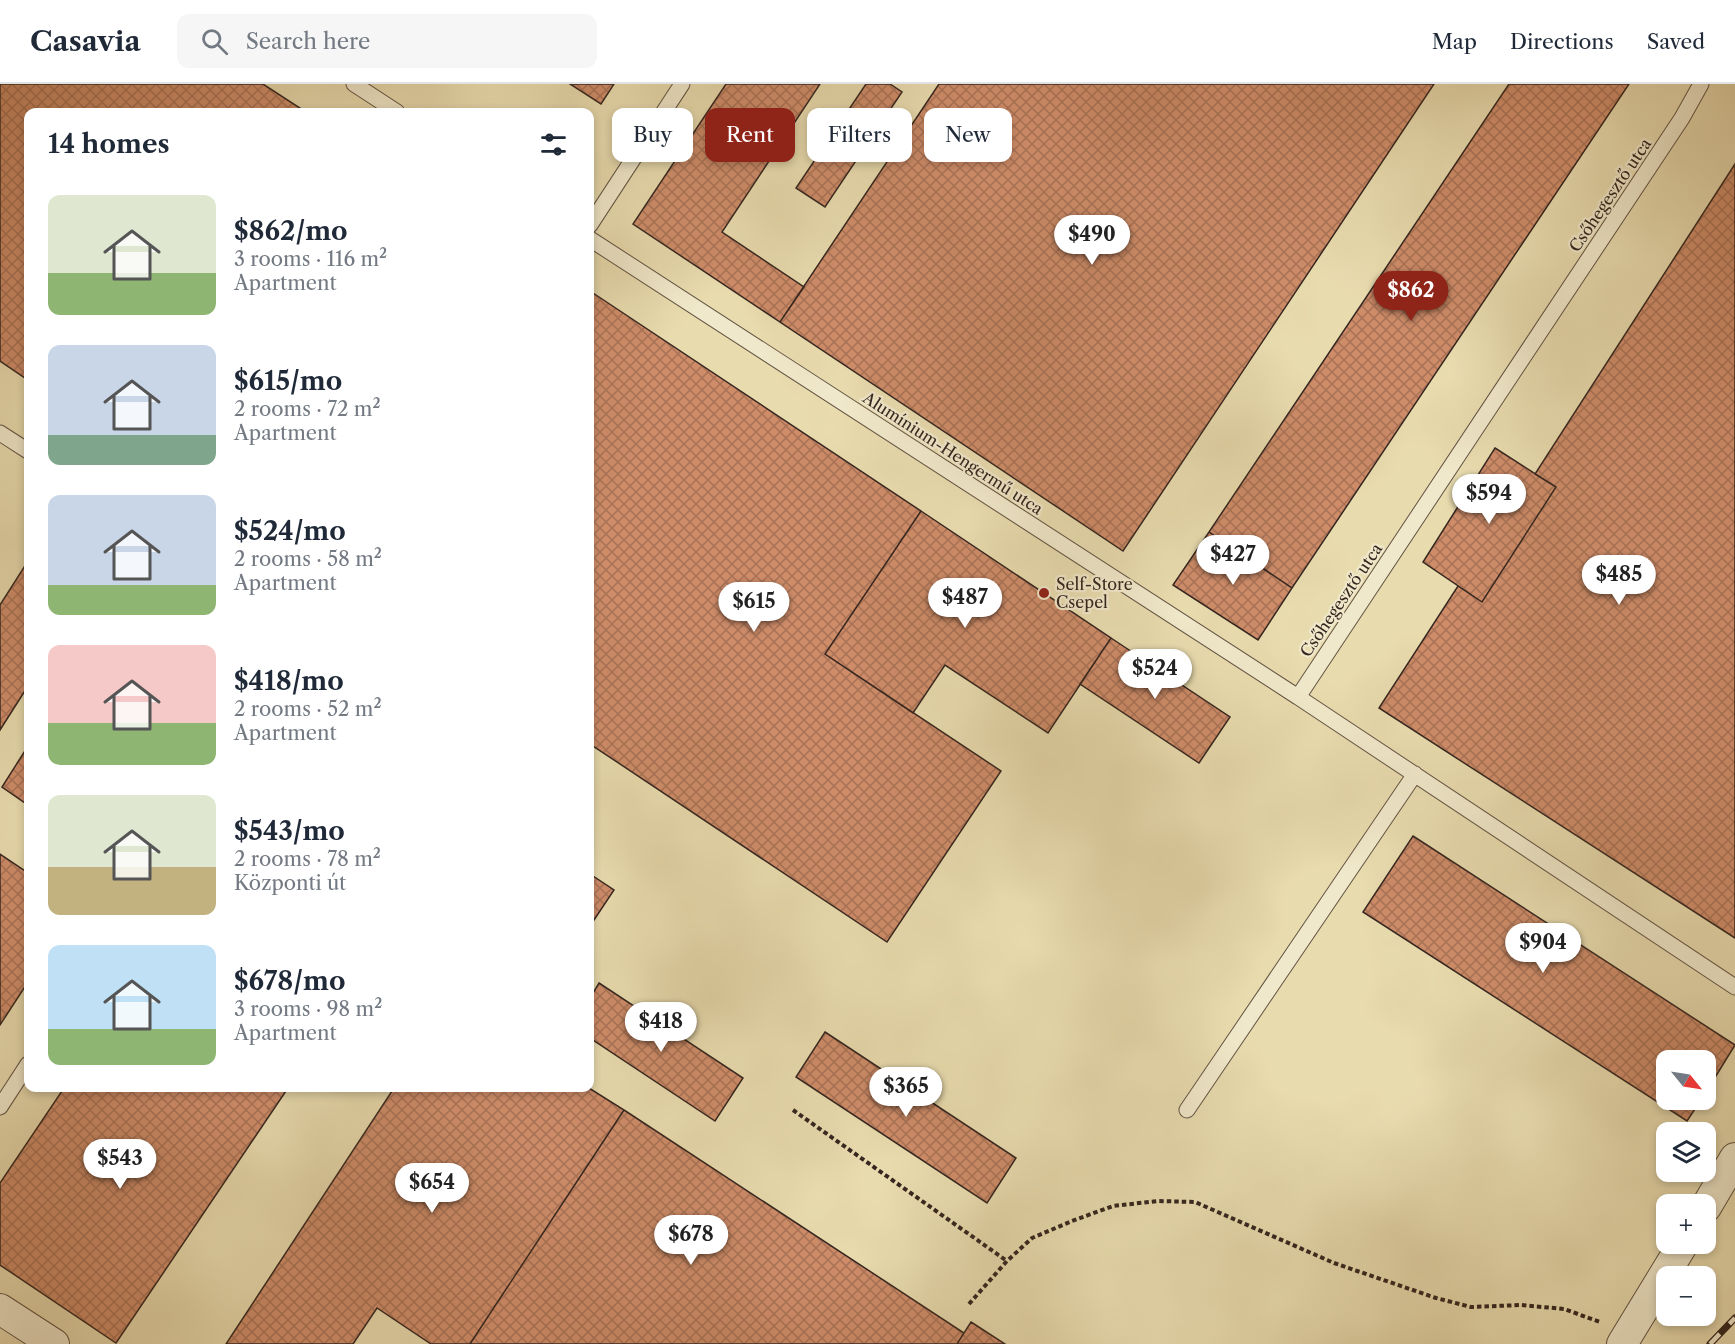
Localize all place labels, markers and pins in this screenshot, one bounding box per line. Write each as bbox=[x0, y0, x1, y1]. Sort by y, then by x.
pin: $490 bbox=[1056, 215, 1128, 266]
pin: $862 bbox=[1375, 271, 1447, 322]
pin: $594 bbox=[1453, 474, 1525, 525]
pin: $427 bbox=[1197, 535, 1269, 586]
pin: $485 bbox=[1583, 555, 1655, 606]
place label: Self-Store Csepel bbox=[1056, 574, 1133, 612]
pin: $487 bbox=[929, 578, 1001, 629]
pin: $615 bbox=[718, 582, 790, 633]
marker: Self-Store Csepel bbox=[1037, 586, 1051, 600]
pin: $524 bbox=[1119, 649, 1191, 700]
pin: $904 bbox=[1507, 923, 1579, 974]
pin: $418 bbox=[625, 1002, 697, 1053]
pin: $365 bbox=[870, 1067, 942, 1118]
pin: $543 bbox=[84, 1139, 156, 1190]
pin: $654 bbox=[396, 1163, 468, 1214]
pin: $678 bbox=[655, 1215, 727, 1266]

